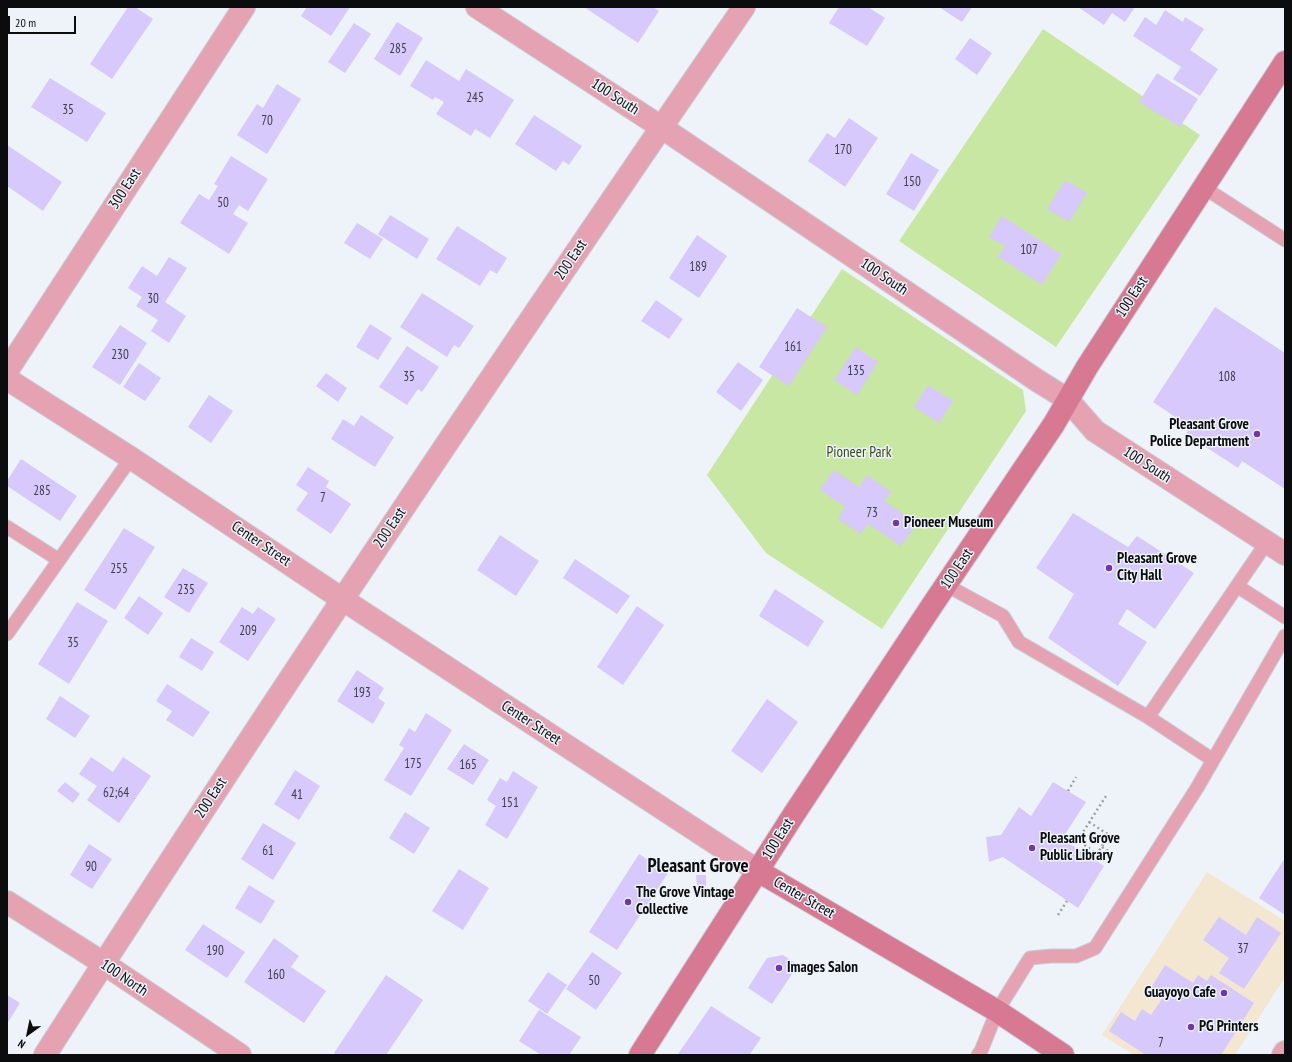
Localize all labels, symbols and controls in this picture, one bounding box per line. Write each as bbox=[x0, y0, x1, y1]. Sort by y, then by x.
scale bar bbox=[10, 8, 78, 34]
text: 20 m bbox=[15, 15, 36, 30]
house number: 285 bbox=[389, 41, 407, 57]
street label: 100 South bbox=[588, 75, 642, 119]
house number: 245 bbox=[466, 90, 484, 106]
house number: 35 bbox=[62, 102, 74, 118]
house number: 70 bbox=[261, 113, 273, 129]
house number: 170 bbox=[834, 142, 852, 158]
street label: 300 East bbox=[105, 165, 145, 213]
house number: 150 bbox=[903, 174, 921, 190]
house number: 50 bbox=[217, 195, 229, 211]
street label: 200 East bbox=[551, 236, 591, 284]
house number: 107 bbox=[1020, 242, 1038, 258]
street label: 100 South bbox=[857, 255, 911, 299]
house number: 189 bbox=[689, 259, 707, 275]
street label: 100 East bbox=[1112, 273, 1152, 321]
house number: 30 bbox=[147, 291, 159, 307]
house number: 161 bbox=[784, 339, 802, 355]
house number: 230 bbox=[111, 347, 129, 363]
house number: 135 bbox=[847, 363, 865, 379]
house number: 35 bbox=[403, 369, 415, 385]
house number: 108 bbox=[1218, 369, 1236, 385]
place label: Pleasant Grove Police Department bbox=[1150, 416, 1249, 451]
marker: Pleasant Grove Police Department bbox=[1252, 429, 1262, 439]
street label: 100 South bbox=[1120, 443, 1174, 487]
park label: Pioneer Park bbox=[827, 444, 891, 462]
house number: 285 bbox=[33, 483, 51, 499]
house number: 7 bbox=[320, 490, 326, 506]
street label: 200 East bbox=[370, 504, 410, 552]
house number: 73 bbox=[866, 505, 878, 521]
place label: Pioneer Museum bbox=[904, 514, 993, 532]
street label: Center Street bbox=[228, 518, 294, 570]
marker: Pioneer Museum bbox=[891, 518, 901, 528]
street label: 100 East bbox=[937, 545, 977, 593]
place label: Pleasant Grove City Hall bbox=[1117, 550, 1197, 585]
house number: 255 bbox=[110, 561, 128, 577]
marker: Pleasant Grove City Hall bbox=[1104, 563, 1114, 573]
house number: 235 bbox=[177, 582, 195, 598]
house number: 209 bbox=[239, 623, 257, 639]
house number: 35 bbox=[67, 635, 79, 651]
house number: 193 bbox=[353, 685, 371, 701]
street label: Center Street bbox=[498, 697, 564, 749]
house number: 175 bbox=[404, 756, 422, 772]
house number: 165 bbox=[459, 757, 477, 773]
street label: 200 East bbox=[191, 774, 231, 822]
house number: 62;64 bbox=[103, 785, 129, 801]
house number: 41 bbox=[291, 787, 303, 803]
house number: 151 bbox=[501, 795, 519, 811]
street label: 100 East bbox=[758, 815, 798, 863]
place label: Pleasant Grove Public Library bbox=[1040, 830, 1120, 865]
house number: 61 bbox=[262, 843, 274, 859]
marker: Pleasant Grove Public Library bbox=[1027, 843, 1037, 853]
district label: Pleasant Grove bbox=[647, 856, 749, 878]
house number: 90 bbox=[85, 859, 97, 875]
street label: Center Street bbox=[770, 873, 838, 923]
place label: The Grove Vintage Collective bbox=[636, 884, 734, 919]
marker: The Grove Vintage Collective bbox=[623, 897, 633, 907]
house number: 37 bbox=[1237, 941, 1249, 957]
house number: 190 bbox=[206, 943, 224, 959]
street label: 100 North bbox=[97, 956, 151, 1000]
place label: Images Salon bbox=[787, 959, 858, 977]
marker: Images Salon bbox=[774, 963, 784, 973]
house number: 160 bbox=[267, 967, 285, 983]
house number: 50 bbox=[588, 973, 600, 989]
place label: Guayoyo Cafe bbox=[1144, 984, 1216, 1002]
marker: Guayoyo Cafe bbox=[1219, 988, 1229, 998]
north arrow bbox=[8, 1014, 48, 1054]
place label: PG Printers bbox=[1199, 1018, 1258, 1036]
marker: PG Printers bbox=[1186, 1022, 1196, 1032]
house number: 7 bbox=[1158, 1035, 1164, 1051]
text: N bbox=[15, 1037, 28, 1052]

